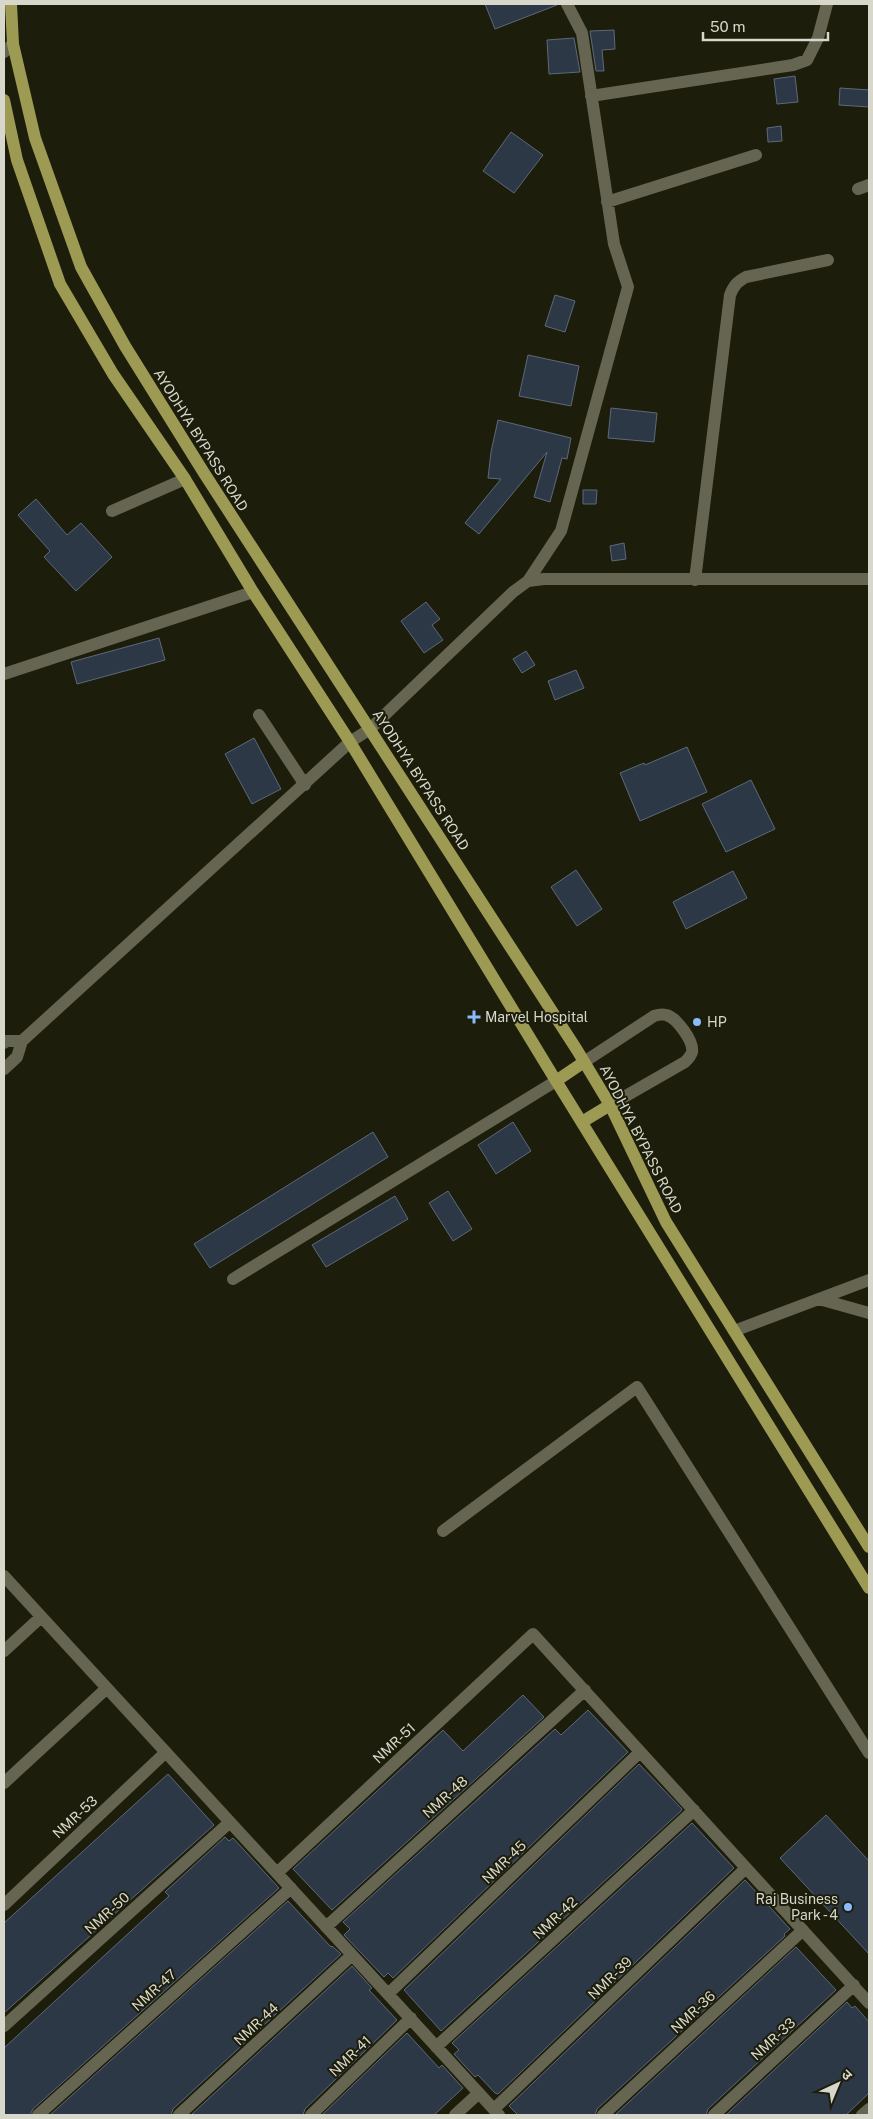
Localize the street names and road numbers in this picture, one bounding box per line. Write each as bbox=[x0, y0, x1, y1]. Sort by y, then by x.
street label: AYODHYA BYPASS ROAD bbox=[151, 366, 251, 514]
street label: AYODHYA BYPASS ROAD bbox=[369, 707, 473, 853]
street label: AYODHYA BYPASS ROAD bbox=[596, 1062, 686, 1216]
street label: NMR-51 bbox=[370, 1719, 418, 1767]
street label: NMR-48 bbox=[419, 1773, 471, 1821]
street label: NMR-53 bbox=[49, 1792, 101, 1842]
street label: NMR-45 bbox=[479, 1837, 529, 1887]
street label: NMR-50 bbox=[81, 1889, 133, 1937]
street label: NMR-42 bbox=[530, 1894, 580, 1942]
street label: NMR-39 bbox=[585, 1953, 635, 2003]
street label: NMR-47 bbox=[128, 1966, 180, 2014]
street label: NMR-36 bbox=[668, 1987, 719, 2036]
street label: NMR-44 bbox=[231, 1999, 282, 2049]
street label: NMR-33 bbox=[748, 2014, 799, 2063]
street label: NMR-41 bbox=[326, 2032, 374, 2080]

